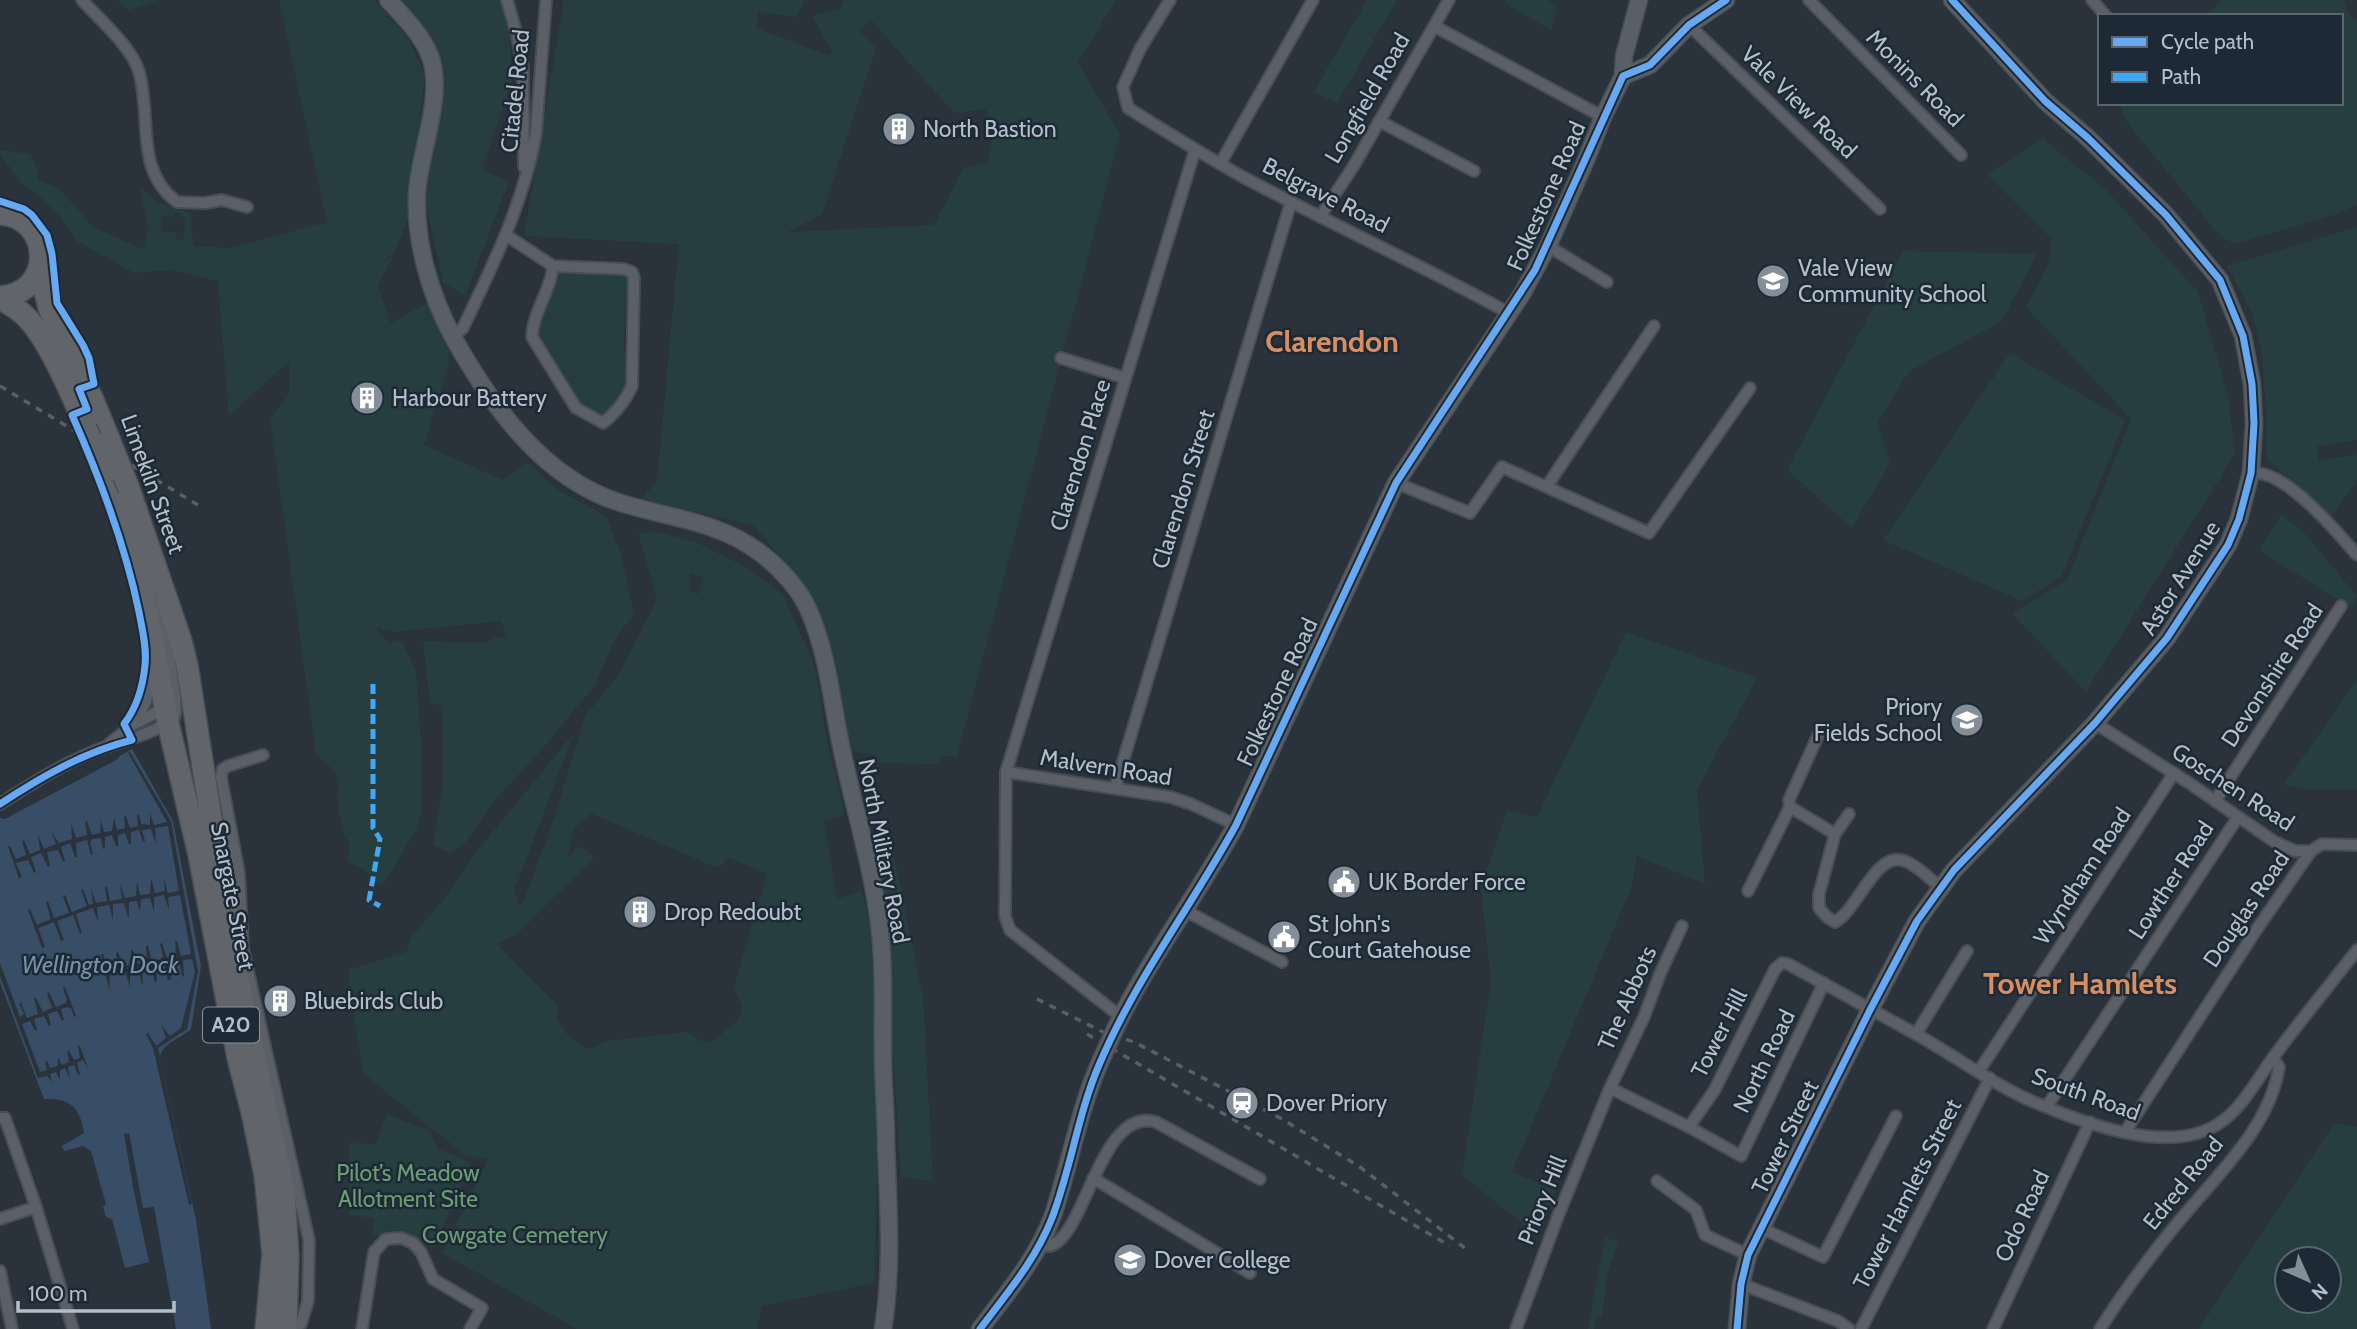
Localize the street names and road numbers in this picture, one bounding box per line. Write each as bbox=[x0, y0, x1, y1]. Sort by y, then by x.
street label: Monins Road bbox=[1860, 23, 1970, 133]
street label: Citadel Road bbox=[495, 28, 535, 154]
street label: Longfield Road bbox=[1318, 28, 1416, 168]
street label: Vale View Road bbox=[1735, 40, 1863, 164]
street label: Folkestone Road bbox=[1501, 117, 1591, 275]
street label: Belgrave Road bbox=[1258, 151, 1394, 239]
street label: Clarendon Place bbox=[1044, 376, 1116, 534]
street label: Clarendon Street bbox=[1146, 406, 1221, 572]
street label: Limekiln Street bbox=[115, 411, 191, 558]
street label: Astor Avenue bbox=[2134, 516, 2226, 640]
street label: Devonshire Road bbox=[2215, 598, 2329, 752]
street label: Folkestone Road bbox=[1230, 613, 1324, 771]
street label: Goschen Road bbox=[2167, 737, 2299, 837]
street label: Malvern Road bbox=[1038, 743, 1174, 791]
street label: North Military Road bbox=[852, 756, 916, 946]
street label: Wyndham Road bbox=[2027, 802, 2137, 950]
street label: Lowther Road bbox=[2123, 816, 2219, 944]
street label: Snargate Street bbox=[205, 820, 261, 973]
street label: Douglas Road bbox=[2197, 846, 2295, 972]
street label: The Abbots bbox=[1592, 942, 1662, 1054]
street label: Tower Hill bbox=[1685, 984, 1753, 1082]
street label: North Road bbox=[1727, 1005, 1801, 1117]
road number: A20 bbox=[203, 1007, 259, 1042]
street label: South Road bbox=[2028, 1061, 2144, 1127]
street label: Tower Street bbox=[1745, 1075, 1825, 1198]
street label: Tower Hamlets Street bbox=[1847, 1094, 1967, 1294]
street label: Edred Road bbox=[2137, 1131, 2229, 1235]
street label: Priory Hill bbox=[1511, 1151, 1573, 1249]
street label: Odo Road bbox=[1989, 1166, 2055, 1266]

